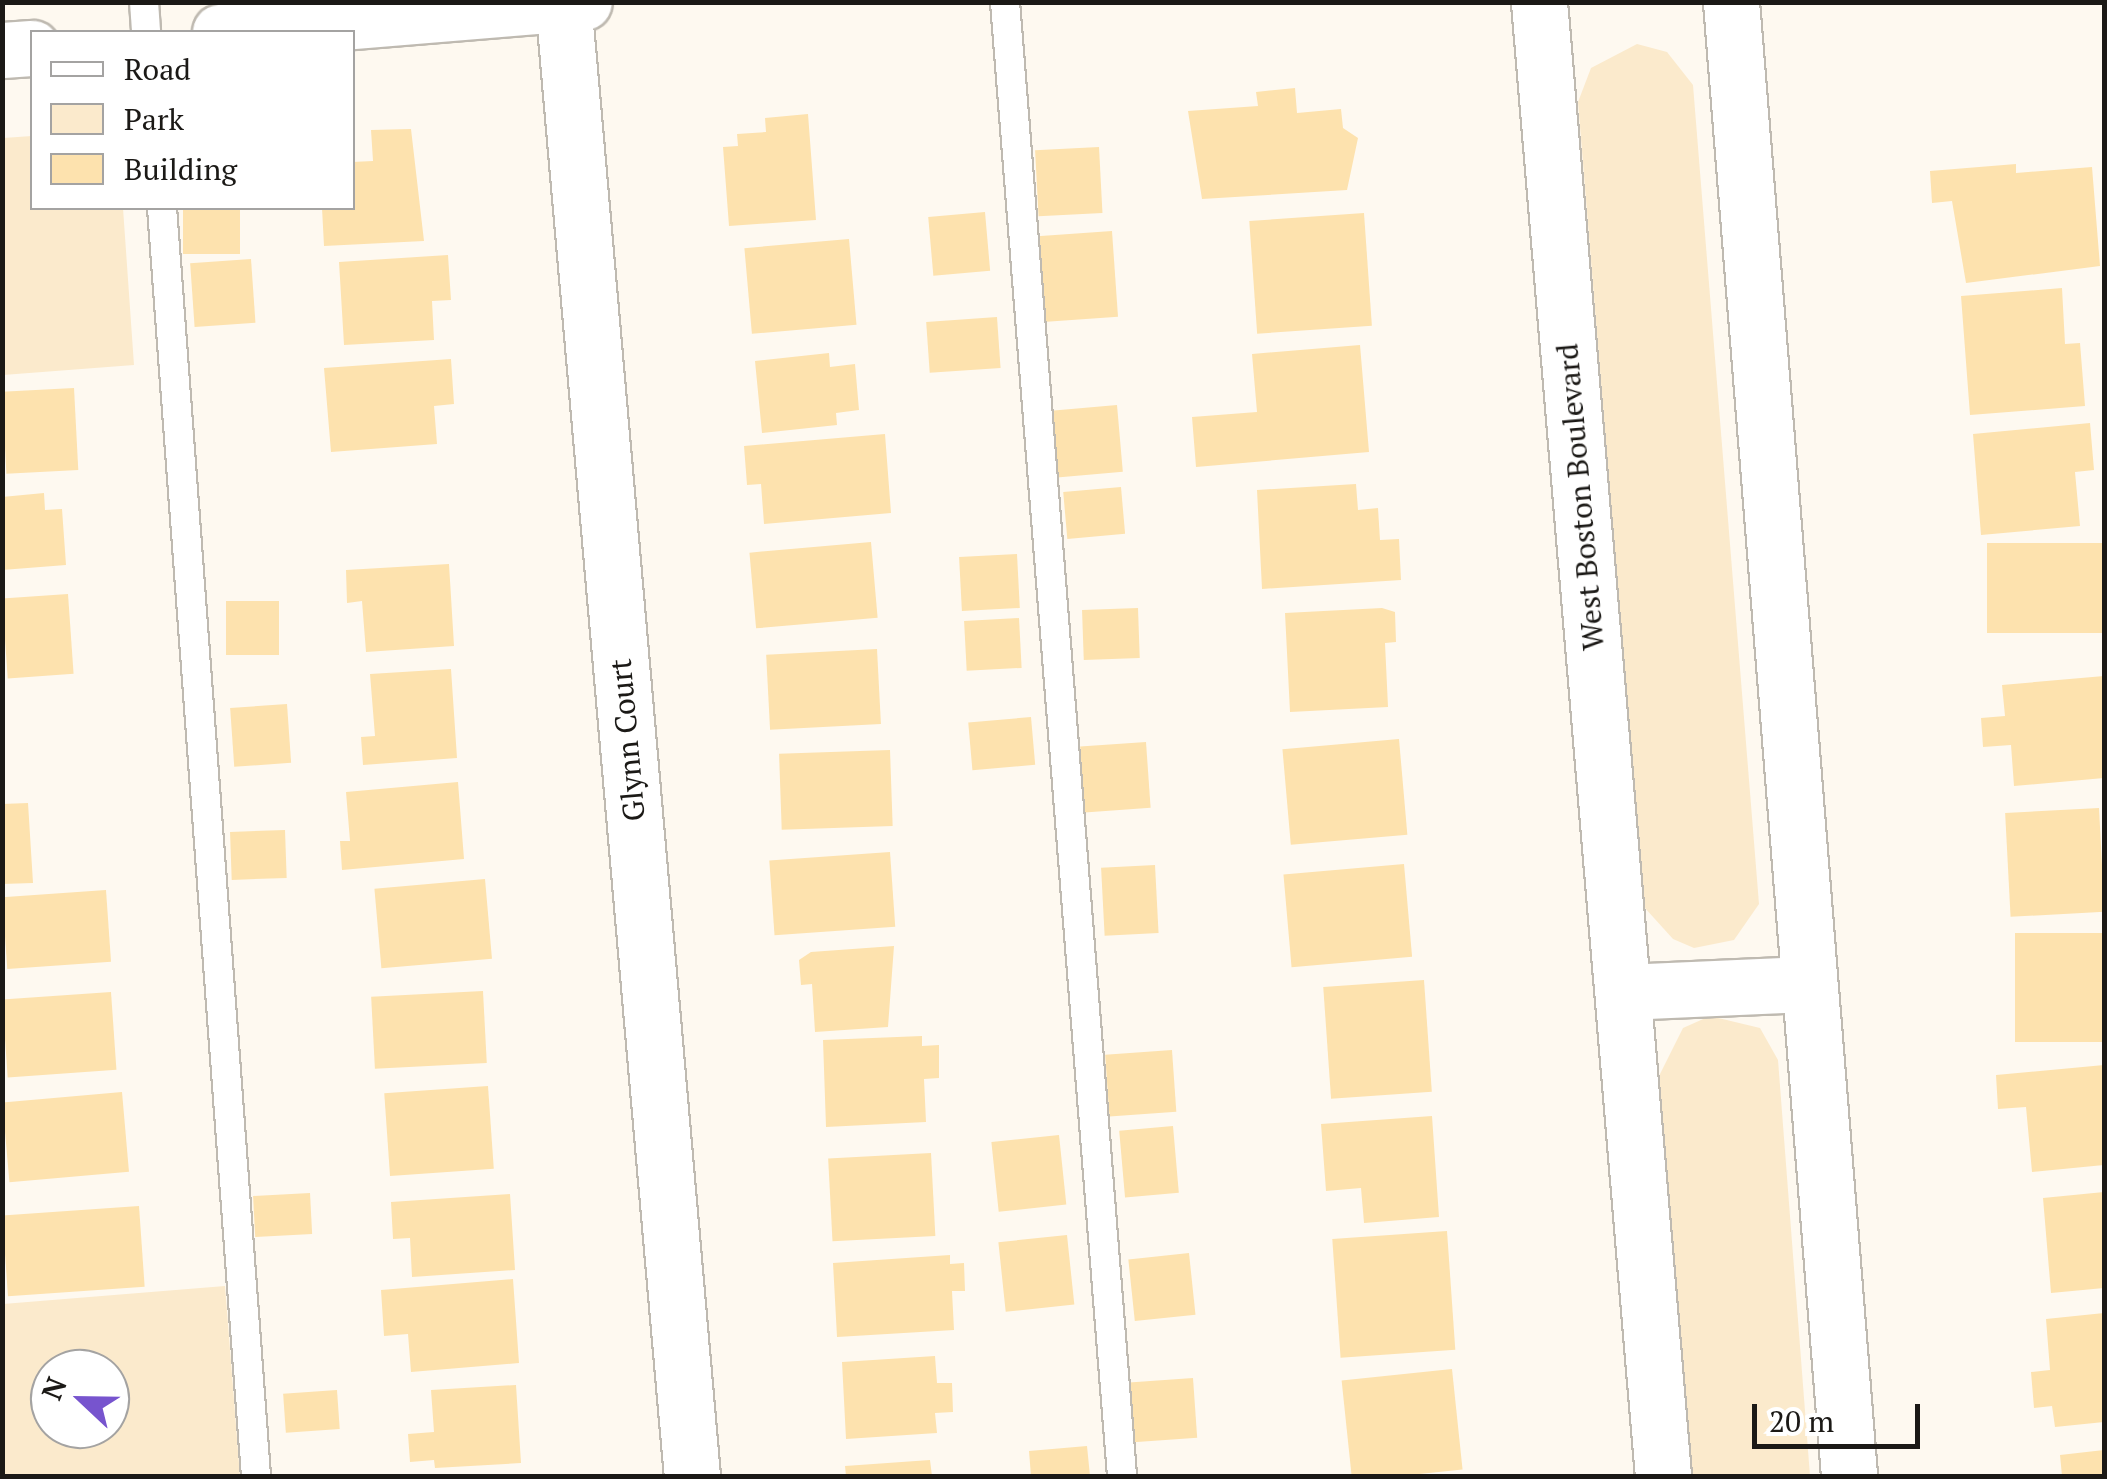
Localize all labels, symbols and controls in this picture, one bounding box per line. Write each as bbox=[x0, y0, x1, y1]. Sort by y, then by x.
legend bbox=[30, 30, 355, 210]
text: Road bbox=[124, 49, 191, 89]
text: Park bbox=[124, 99, 184, 139]
text: Building bbox=[124, 149, 237, 189]
street label: West Boston Boulevard bbox=[1549, 342, 1611, 652]
street label: Glynn Court bbox=[602, 657, 652, 823]
north arrow bbox=[30, 1349, 130, 1449]
text: N bbox=[32, 1372, 75, 1405]
scale bar bbox=[1757, 1384, 1924, 1446]
text: 20 m bbox=[1769, 1401, 1834, 1441]

